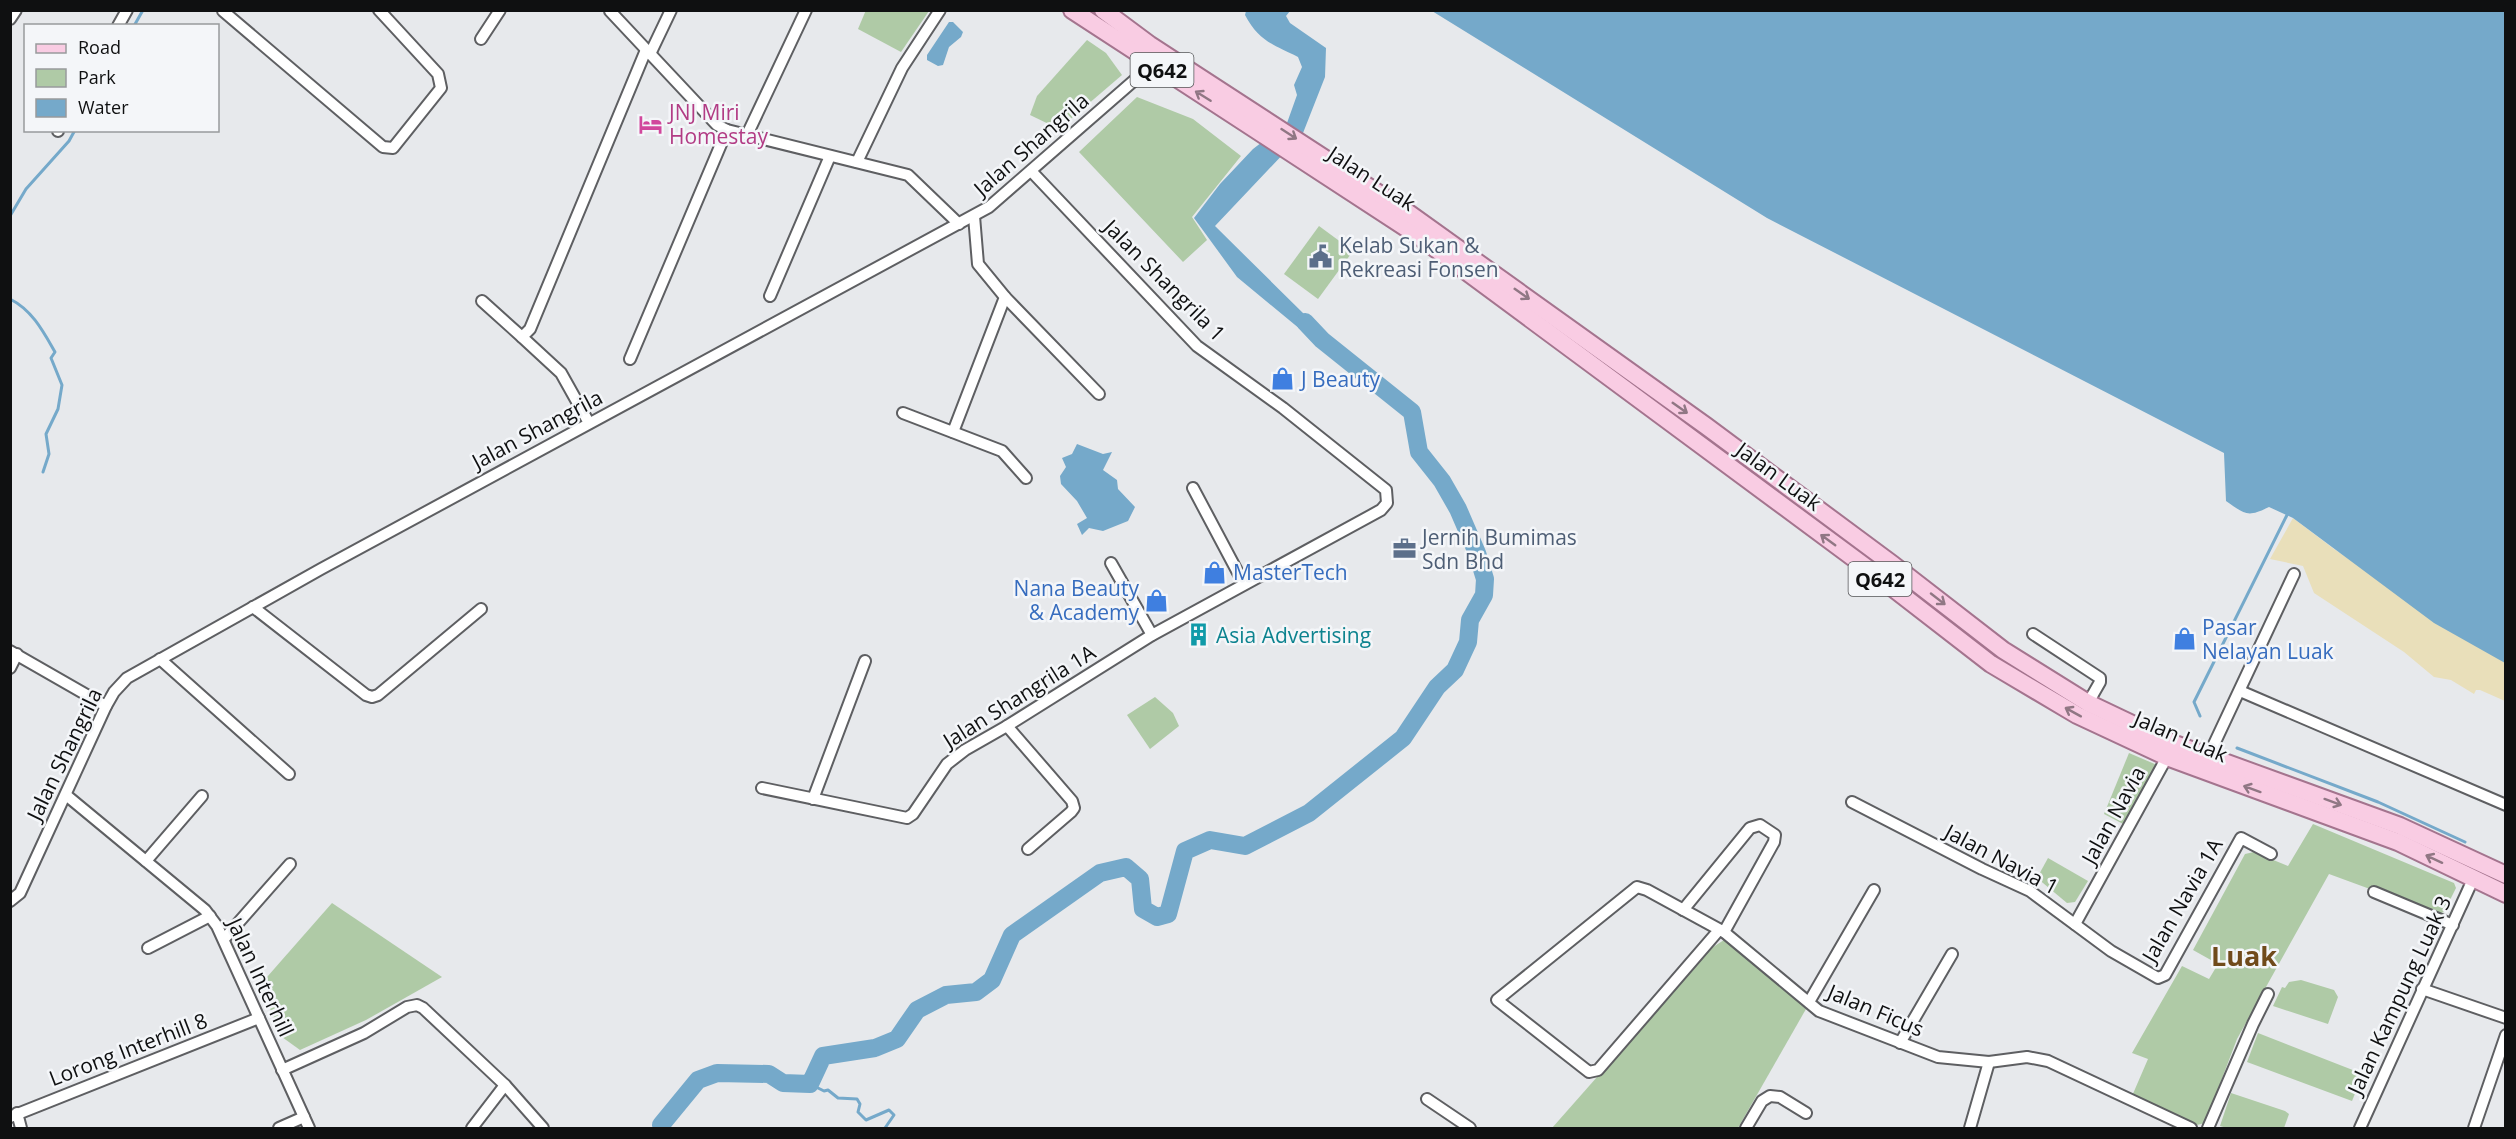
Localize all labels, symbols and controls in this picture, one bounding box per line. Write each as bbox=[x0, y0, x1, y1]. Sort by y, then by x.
legend bbox=[24, 24, 219, 132]
text: Road bbox=[78, 35, 121, 59]
road number: Q642 bbox=[1130, 53, 1194, 87]
text: Park bbox=[78, 65, 116, 89]
street label: Jalan Shangrila bbox=[966, 86, 1094, 203]
one-way arrow bbox=[1195, 90, 1212, 103]
text: Water bbox=[78, 95, 129, 119]
place label: JNJ Miri Homestay bbox=[667, 98, 769, 150]
hotel icon: JNJ Miri Homestay bbox=[638, 111, 664, 137]
one-way arrow bbox=[1280, 129, 1297, 141]
street label: Jalan Luak bbox=[1321, 138, 1421, 217]
street label: Jalan Shangrila 1 bbox=[1097, 212, 1232, 347]
place label: Kelab Sukan & Rekreasi Fonsen bbox=[1339, 231, 1499, 283]
public building icon: Kelab Sukan & Rekreasi Fonsen bbox=[1308, 244, 1334, 270]
one-way arrow bbox=[1513, 288, 1530, 300]
place label: J Beauty bbox=[1299, 365, 1380, 393]
shop icon: J Beauty bbox=[1270, 366, 1296, 392]
street label: Jalan Shangrila bbox=[465, 383, 607, 476]
one-way arrow bbox=[1671, 402, 1688, 414]
street label: Jalan Luak bbox=[1729, 434, 1827, 516]
place label: Jernih Bumimas Sdn Bhd bbox=[1420, 523, 1577, 575]
one-way arrow bbox=[1821, 534, 1837, 546]
office icon: Jernih Bumimas Sdn Bhd bbox=[1391, 536, 1417, 562]
place label: MasterTech bbox=[1233, 558, 1348, 586]
shop icon: MasterTech bbox=[1202, 559, 1228, 585]
road number: Q642 bbox=[1848, 562, 1912, 596]
place label: Nana Beauty & Academy bbox=[1014, 574, 1139, 626]
shop icon: Nana Beauty & Academy bbox=[1144, 587, 1170, 613]
one-way arrow bbox=[1929, 593, 1945, 606]
place label: Pasar Nelayan Luak bbox=[2202, 613, 2334, 665]
place label: Asia Advertising bbox=[1216, 621, 1371, 649]
building icon: Asia Advertising bbox=[1185, 622, 1211, 648]
shop icon: Pasar Nelayan Luak bbox=[2171, 626, 2197, 652]
street label: Jalan Shangrila 1A bbox=[936, 637, 1101, 755]
street label: Jalan Shangrila bbox=[19, 683, 108, 827]
street label: Jalan Luak bbox=[2128, 703, 2232, 768]
one-way arrow bbox=[2065, 706, 2082, 718]
street label: Jalan Navia bbox=[2074, 761, 2151, 871]
one-way arrow bbox=[2243, 783, 2262, 794]
one-way arrow bbox=[2323, 797, 2342, 808]
street label: Jalan Navia 1 bbox=[1938, 816, 2064, 901]
street label: Jalan Navia 1A bbox=[2134, 832, 2229, 969]
one-way arrow bbox=[2426, 852, 2444, 864]
street label: Jalan Kampung Luak 3 bbox=[2340, 891, 2457, 1101]
street label: Jalan Interhill bbox=[220, 911, 301, 1041]
district label: Luak bbox=[2211, 937, 2277, 974]
street label: Jalan Ficus bbox=[1822, 976, 1928, 1043]
street label: Lorong Interhill 8 bbox=[45, 1006, 211, 1092]

